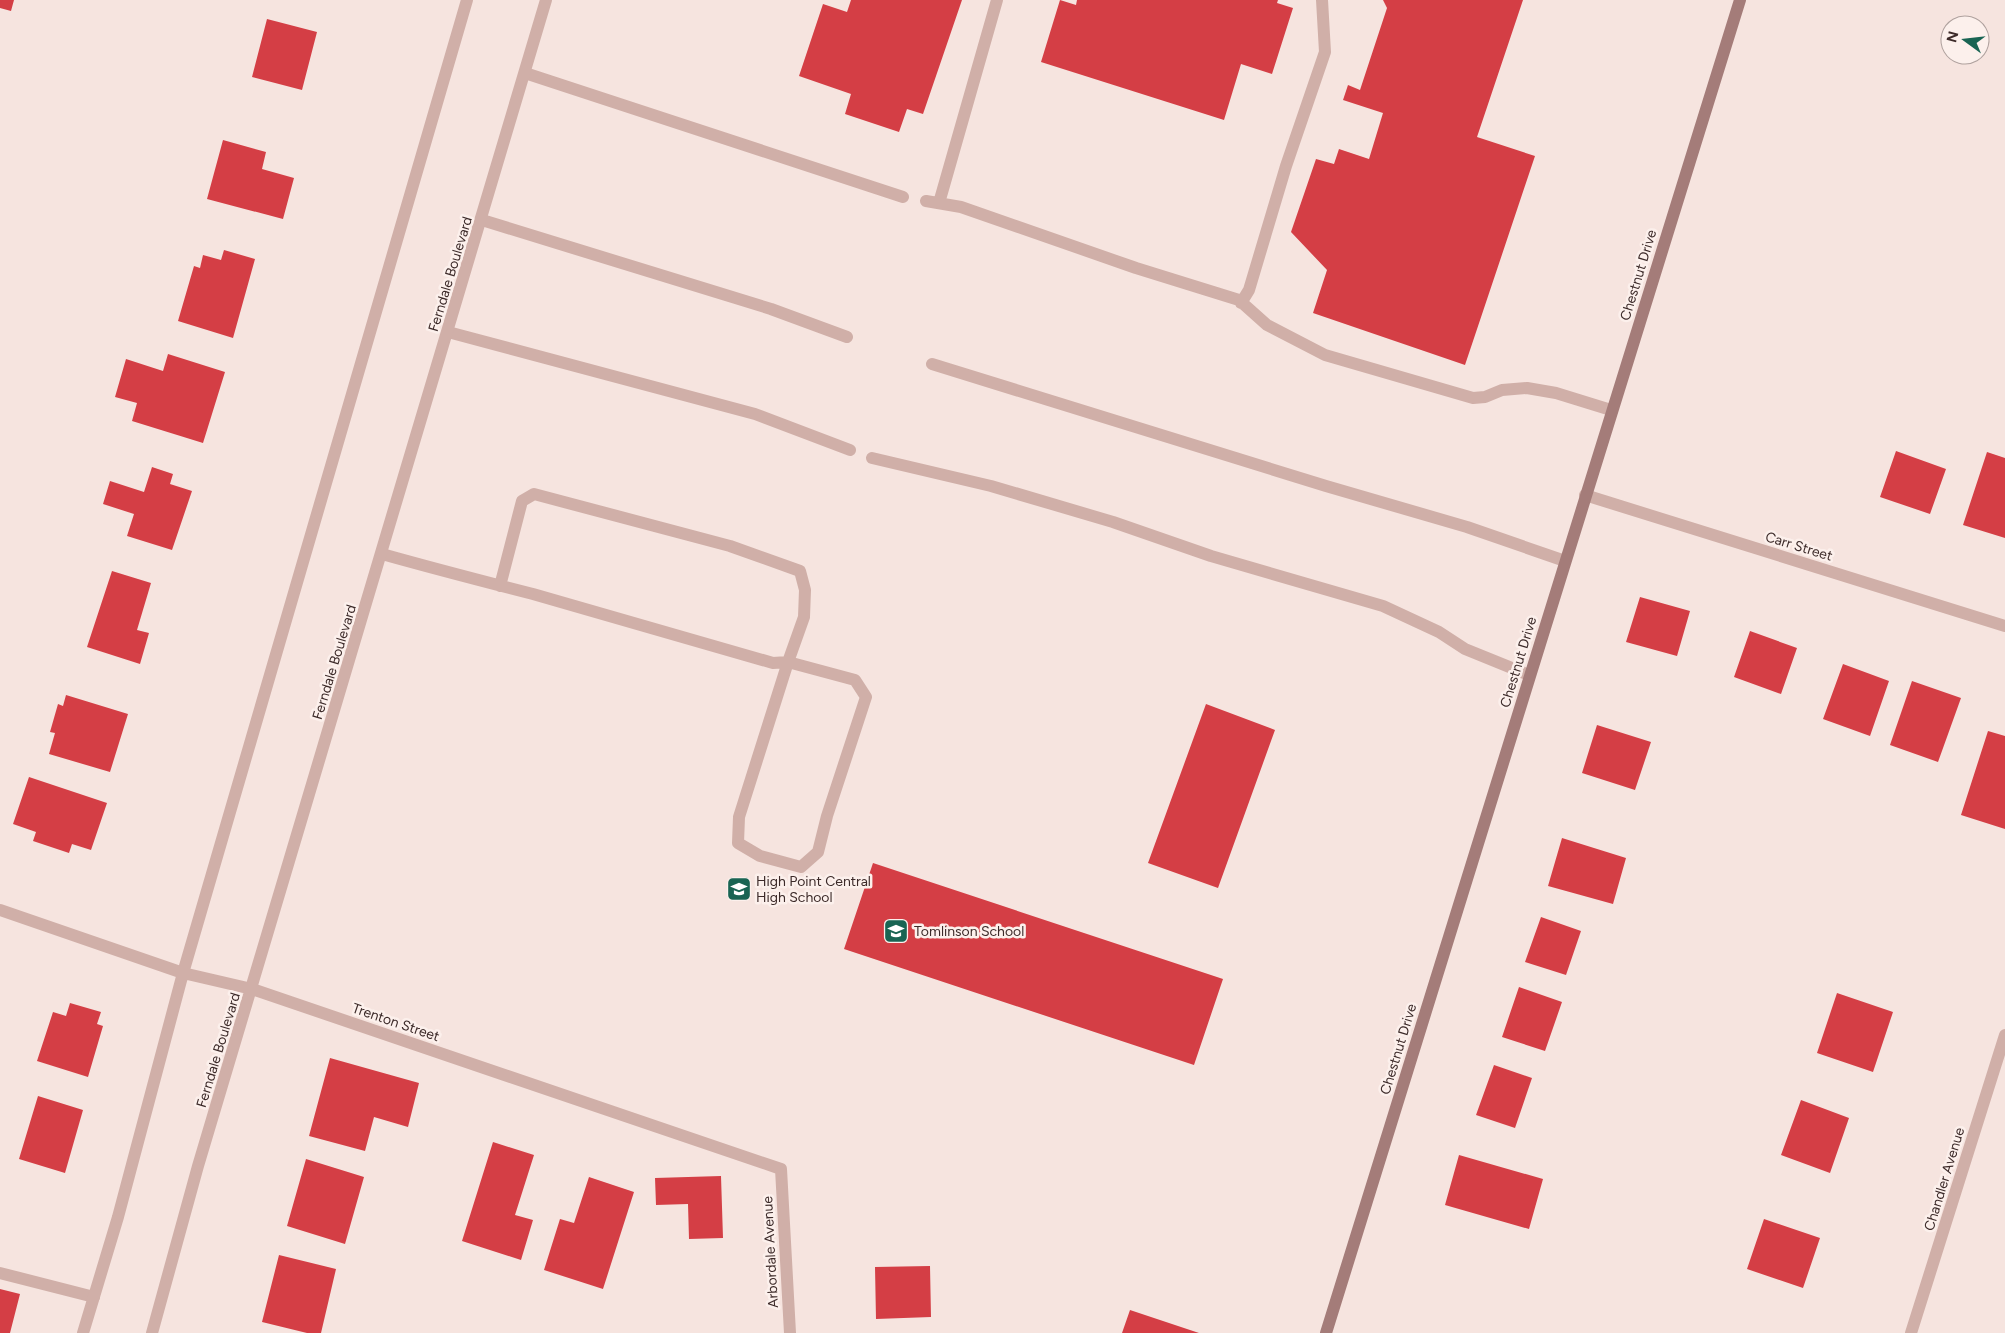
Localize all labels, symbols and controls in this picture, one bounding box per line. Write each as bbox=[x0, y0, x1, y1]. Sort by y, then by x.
north arrow bbox=[1940, 15, 1990, 65]
text: N bbox=[1943, 29, 1963, 44]
street label: Ferndale Boulevard bbox=[425, 215, 476, 334]
street label: Chestnut Drive bbox=[1617, 227, 1660, 323]
street label: Carr Street bbox=[1763, 528, 1835, 565]
street label: Ferndale Boulevard bbox=[309, 603, 360, 722]
street label: Chestnut Drive bbox=[1497, 614, 1540, 710]
place label: High Point Central High School bbox=[756, 873, 871, 906]
school or university icon: High Point Central High School bbox=[726, 876, 752, 902]
school or university icon: Tomlinson School bbox=[883, 918, 909, 944]
place label: Tomlinson School bbox=[914, 923, 1024, 940]
street label: Ferndale Boulevard bbox=[193, 991, 244, 1110]
street label: Trenton Street bbox=[350, 1000, 442, 1045]
street label: Chestnut Drive bbox=[1377, 1001, 1420, 1097]
street label: Chandler Avenue bbox=[1921, 1125, 1968, 1233]
street label: Arbordale Avenue bbox=[759, 1195, 782, 1308]

